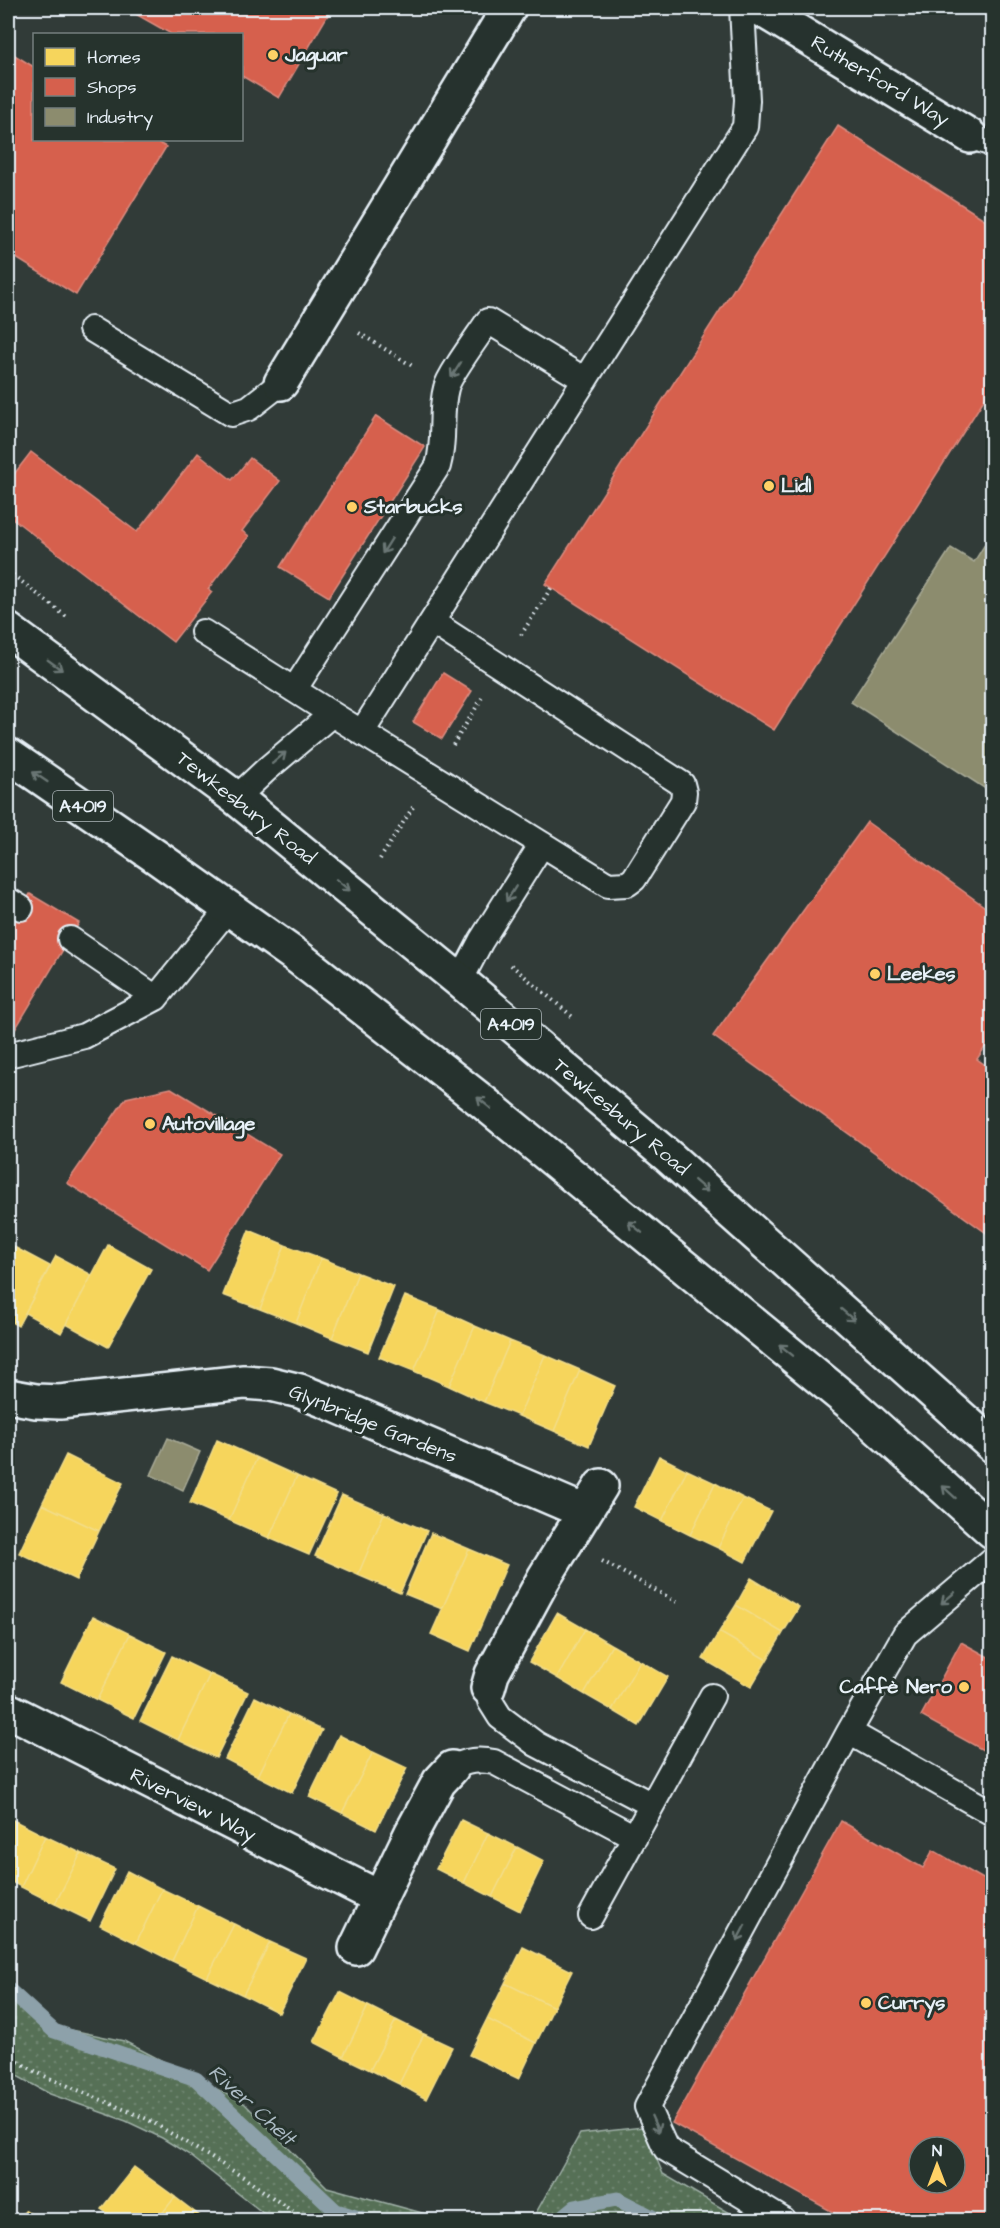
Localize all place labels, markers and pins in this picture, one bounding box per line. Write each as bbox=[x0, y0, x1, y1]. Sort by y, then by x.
place label: Jaguar bbox=[284, 41, 348, 70]
marker: Jaguar bbox=[266, 48, 280, 62]
place label: Lidl bbox=[781, 472, 811, 500]
marker: Lidl bbox=[762, 479, 776, 493]
place label: Starbucks bbox=[363, 493, 463, 521]
marker: Starbucks bbox=[345, 500, 359, 514]
place label: Leekes bbox=[887, 960, 956, 988]
marker: Leekes bbox=[868, 967, 882, 981]
place label: Autovillage bbox=[162, 1110, 255, 1139]
marker: Autovillage bbox=[143, 1117, 157, 1131]
place label: Caffè Nero bbox=[839, 1673, 953, 1701]
marker: Caffè Nero bbox=[957, 1680, 971, 1694]
place label: Currys bbox=[878, 1989, 945, 2018]
marker: Currys bbox=[859, 1996, 873, 2010]

